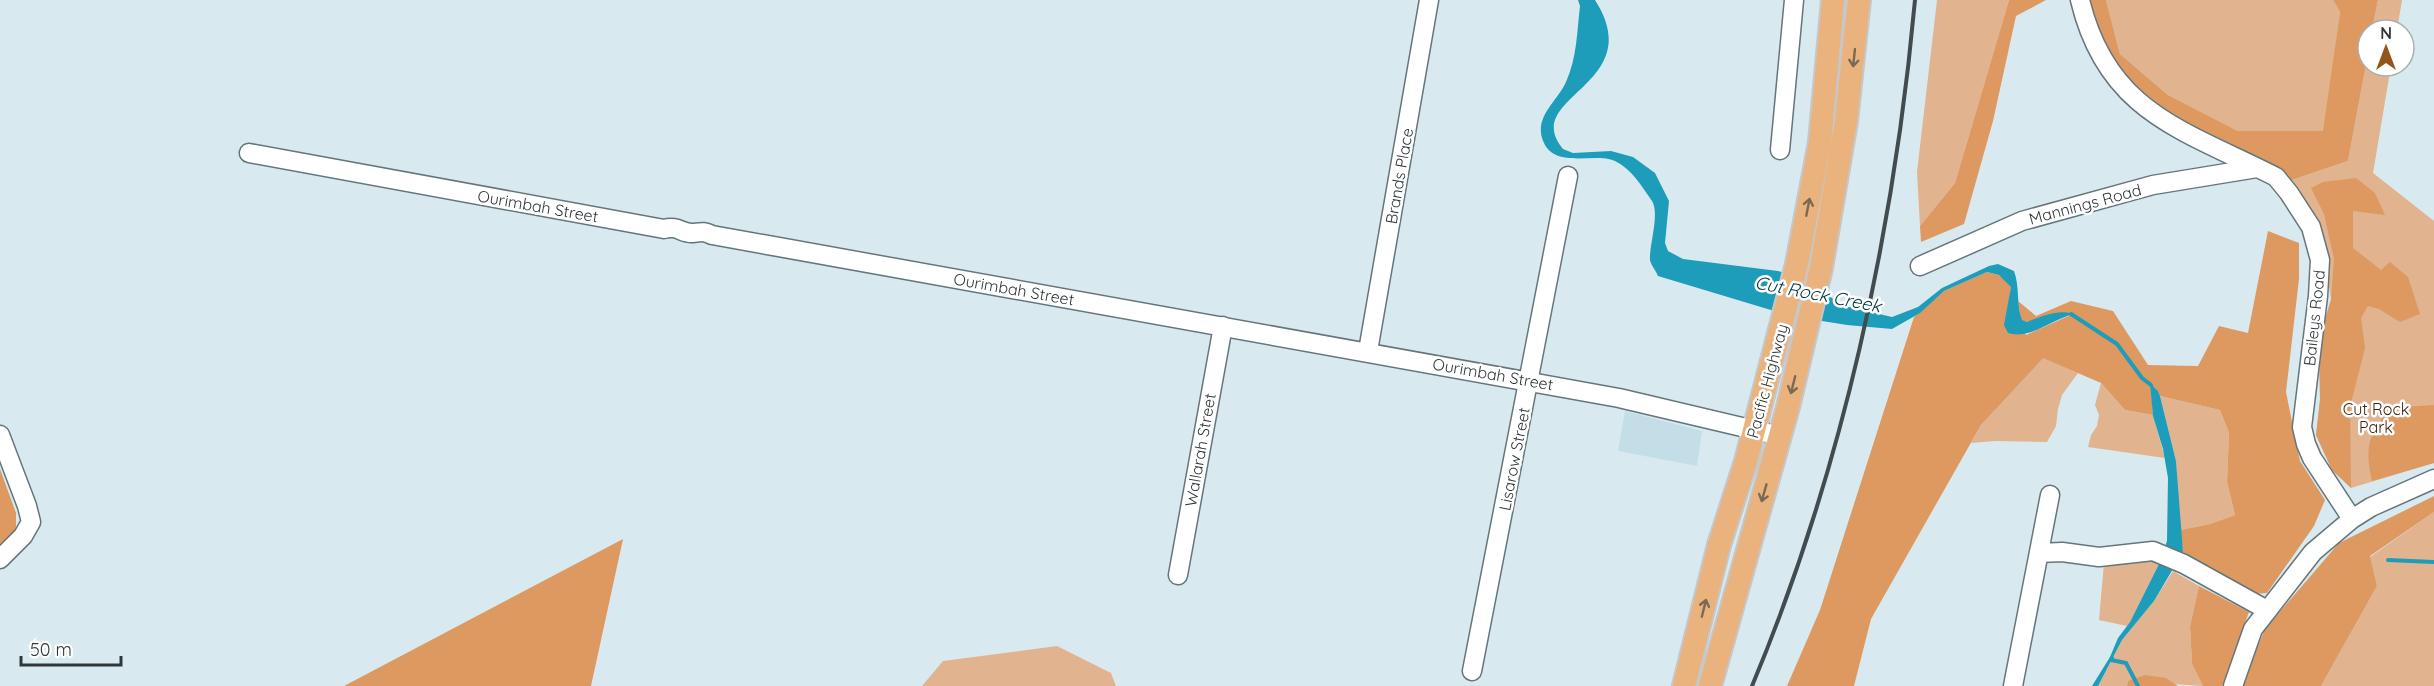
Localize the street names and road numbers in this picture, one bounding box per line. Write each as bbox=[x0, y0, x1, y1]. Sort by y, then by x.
street label: Brands Place bbox=[1381, 126, 1417, 226]
street label: Mannings Road bbox=[2027, 179, 2143, 229]
street label: Ourimbah Street bbox=[476, 186, 600, 226]
street label: Ourimbah Street bbox=[952, 269, 1076, 309]
street label: Baileys Road bbox=[2299, 269, 2329, 367]
street label: Pacific Highway bbox=[1742, 322, 1792, 440]
street label: Ourimbah Street bbox=[1431, 354, 1555, 394]
street label: Wallarah Street bbox=[1180, 392, 1220, 508]
street label: Lisarow Street bbox=[1494, 406, 1534, 512]

